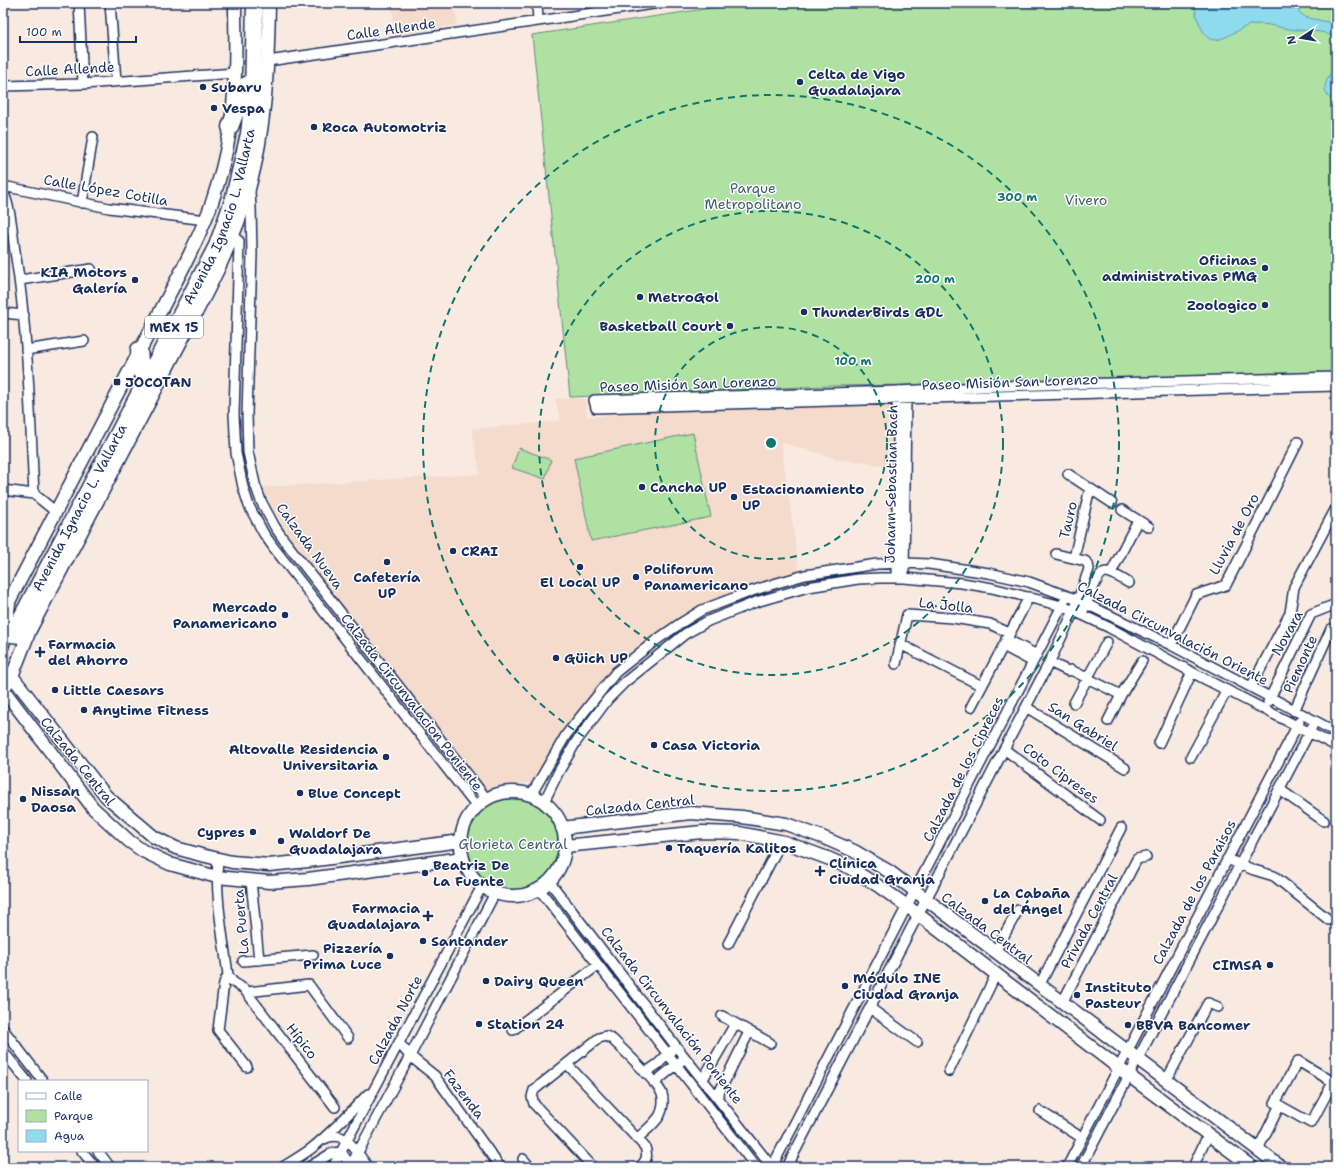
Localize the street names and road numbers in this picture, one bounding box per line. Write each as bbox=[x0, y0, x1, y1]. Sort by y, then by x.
street label: Calle Allende bbox=[345, 14, 437, 44]
street label: Calle Allende bbox=[25, 58, 115, 80]
street label: Avenida Ignacio L. Vallarta bbox=[179, 128, 259, 308]
street label: Calle López Cotilla bbox=[42, 170, 170, 210]
road number: MEX 15 bbox=[145, 316, 203, 338]
street label: Paseo Misión San Lorenzo bbox=[921, 370, 1099, 394]
street label: Paseo Misión San Lorenzo bbox=[599, 372, 777, 396]
street label: Johann Sebastian Bach bbox=[881, 405, 901, 563]
street label: Avenida Ignacio L. Vallarta bbox=[28, 421, 131, 594]
street label: Lluvia de Oro bbox=[1205, 490, 1263, 578]
street label: Calzada Nueva bbox=[273, 499, 348, 593]
street label: Tauro bbox=[1055, 500, 1081, 540]
street label: Calzada Circunvalación Oriente bbox=[1075, 577, 1272, 689]
street label: La Jolla bbox=[918, 593, 974, 617]
street label: Novara bbox=[1267, 607, 1307, 659]
street label: Calzada Circunvalacion Poniente bbox=[337, 610, 487, 794]
street label: Piemonte bbox=[1279, 632, 1321, 696]
street label: Calzada de los Cipreces bbox=[918, 693, 1008, 845]
street label: San Gabriel bbox=[1045, 697, 1122, 755]
street label: Calzada Central bbox=[37, 713, 120, 810]
street label: Coto Cipreses bbox=[1019, 739, 1103, 807]
street label: Calzada Central bbox=[585, 790, 696, 820]
street label: Calzada de los Paraisos bbox=[1148, 816, 1240, 968]
street label: Privada Central bbox=[1056, 870, 1122, 972]
street label: La Puerta bbox=[229, 888, 253, 955]
street label: Calzada Central bbox=[938, 888, 1037, 969]
street label: Calzada Circunvalación Poniente bbox=[597, 923, 747, 1107]
street label: Calzada Norte bbox=[364, 972, 426, 1068]
street label: Hípico bbox=[282, 1019, 322, 1063]
street label: Fazenda bbox=[439, 1066, 489, 1123]

